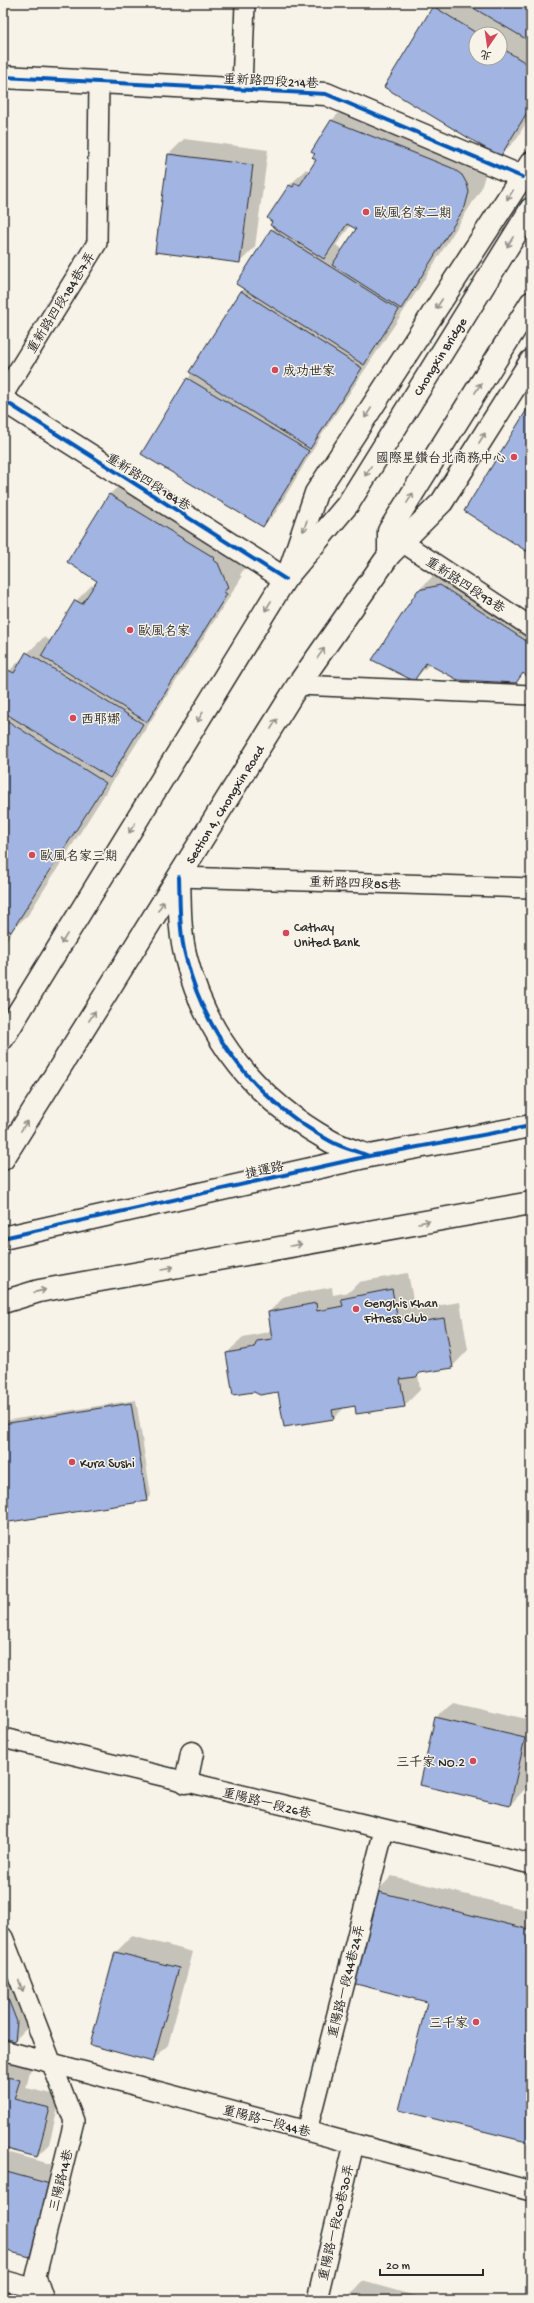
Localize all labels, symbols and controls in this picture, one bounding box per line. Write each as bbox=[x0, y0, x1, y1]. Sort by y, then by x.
north arrow bbox=[468, 26, 508, 66]
text: 北 bbox=[479, 47, 493, 61]
street label: 重新路四段214巷 bbox=[223, 72, 319, 92]
one-way arrow bbox=[506, 189, 514, 200]
place label: 歐風名家二期 bbox=[374, 206, 452, 222]
marker: 歐風名家二期 bbox=[361, 207, 371, 217]
one-way arrow bbox=[506, 236, 514, 248]
street label: 重新路四段184巷7弄 bbox=[24, 250, 99, 357]
one-way arrow bbox=[435, 298, 443, 309]
street label: Chongxin Bridge bbox=[411, 315, 471, 399]
place label: 成功世家 bbox=[283, 364, 335, 380]
marker: 成功世家 bbox=[270, 365, 280, 375]
one-way arrow bbox=[475, 382, 483, 394]
one-way arrow bbox=[364, 407, 372, 418]
one-way arrow bbox=[478, 432, 487, 443]
street label: 重新路四段184巷 bbox=[103, 450, 193, 515]
place label: 國際星鑽台北商務中心 bbox=[376, 450, 506, 467]
marker: 國際星鑽台北商務中心 bbox=[509, 452, 519, 462]
one-way arrow bbox=[363, 465, 371, 477]
one-way arrow bbox=[406, 492, 414, 504]
one-way arrow bbox=[301, 520, 309, 532]
street label: 重新路四段93巷 bbox=[422, 554, 508, 617]
one-way arrow bbox=[264, 601, 272, 612]
place label: 歐風名家 bbox=[138, 624, 190, 640]
marker: 歐風名家 bbox=[125, 625, 135, 635]
one-way arrow bbox=[317, 647, 325, 658]
one-way arrow bbox=[196, 711, 204, 722]
place label: 西耶娜 bbox=[81, 712, 120, 728]
marker: 西耶娜 bbox=[68, 713, 78, 723]
one-way arrow bbox=[270, 719, 278, 730]
street label: Section 4, Chongxin Road bbox=[184, 742, 269, 867]
one-way arrow bbox=[128, 822, 136, 833]
place label: 歐風名家三期 bbox=[40, 849, 118, 865]
marker: 歐風名家三期 bbox=[27, 850, 37, 860]
street label: 重新路四段85巷 bbox=[309, 874, 401, 894]
one-way arrow bbox=[158, 900, 166, 912]
place label: Cathay United Bank bbox=[294, 921, 360, 951]
marker: Cathay United Bank bbox=[281, 928, 291, 938]
one-way arrow bbox=[60, 933, 68, 944]
one-way arrow bbox=[89, 1010, 97, 1022]
one-way arrow bbox=[20, 1120, 28, 1132]
street label: 捷運路 bbox=[244, 1159, 285, 1183]
one-way arrow bbox=[417, 1218, 430, 1226]
one-way arrow bbox=[289, 1241, 302, 1249]
one-way arrow bbox=[161, 1264, 174, 1272]
one-way arrow bbox=[34, 1287, 47, 1295]
place label: Genghis Khan Fitness Club bbox=[363, 1297, 439, 1327]
marker: Genghis Khan Fitness Club bbox=[351, 1304, 361, 1314]
marker: Kura Sushi bbox=[67, 1457, 77, 1467]
place label: Kura Sushi bbox=[80, 1457, 135, 1472]
place label: 三千家 NO.2 bbox=[396, 1755, 466, 1771]
marker: 三千家 NO.2 bbox=[468, 1756, 478, 1766]
street label: 重陽路一段26巷 bbox=[220, 1785, 313, 1823]
street label: 重陽路一段44巷24弄 bbox=[325, 1923, 369, 2040]
one-way arrow bbox=[18, 1980, 26, 1992]
place label: 三千家 bbox=[429, 2016, 468, 2032]
marker: 三千家 bbox=[471, 2017, 481, 2027]
street label: 重陽路一段44巷 bbox=[221, 2103, 312, 2141]
street label: 三陽路14巷 bbox=[47, 2148, 77, 2213]
street label: 重陽路一段60巷30弄 bbox=[316, 2163, 358, 2282]
scale bar bbox=[380, 2251, 483, 2277]
text: 20 m bbox=[386, 2260, 411, 2274]

